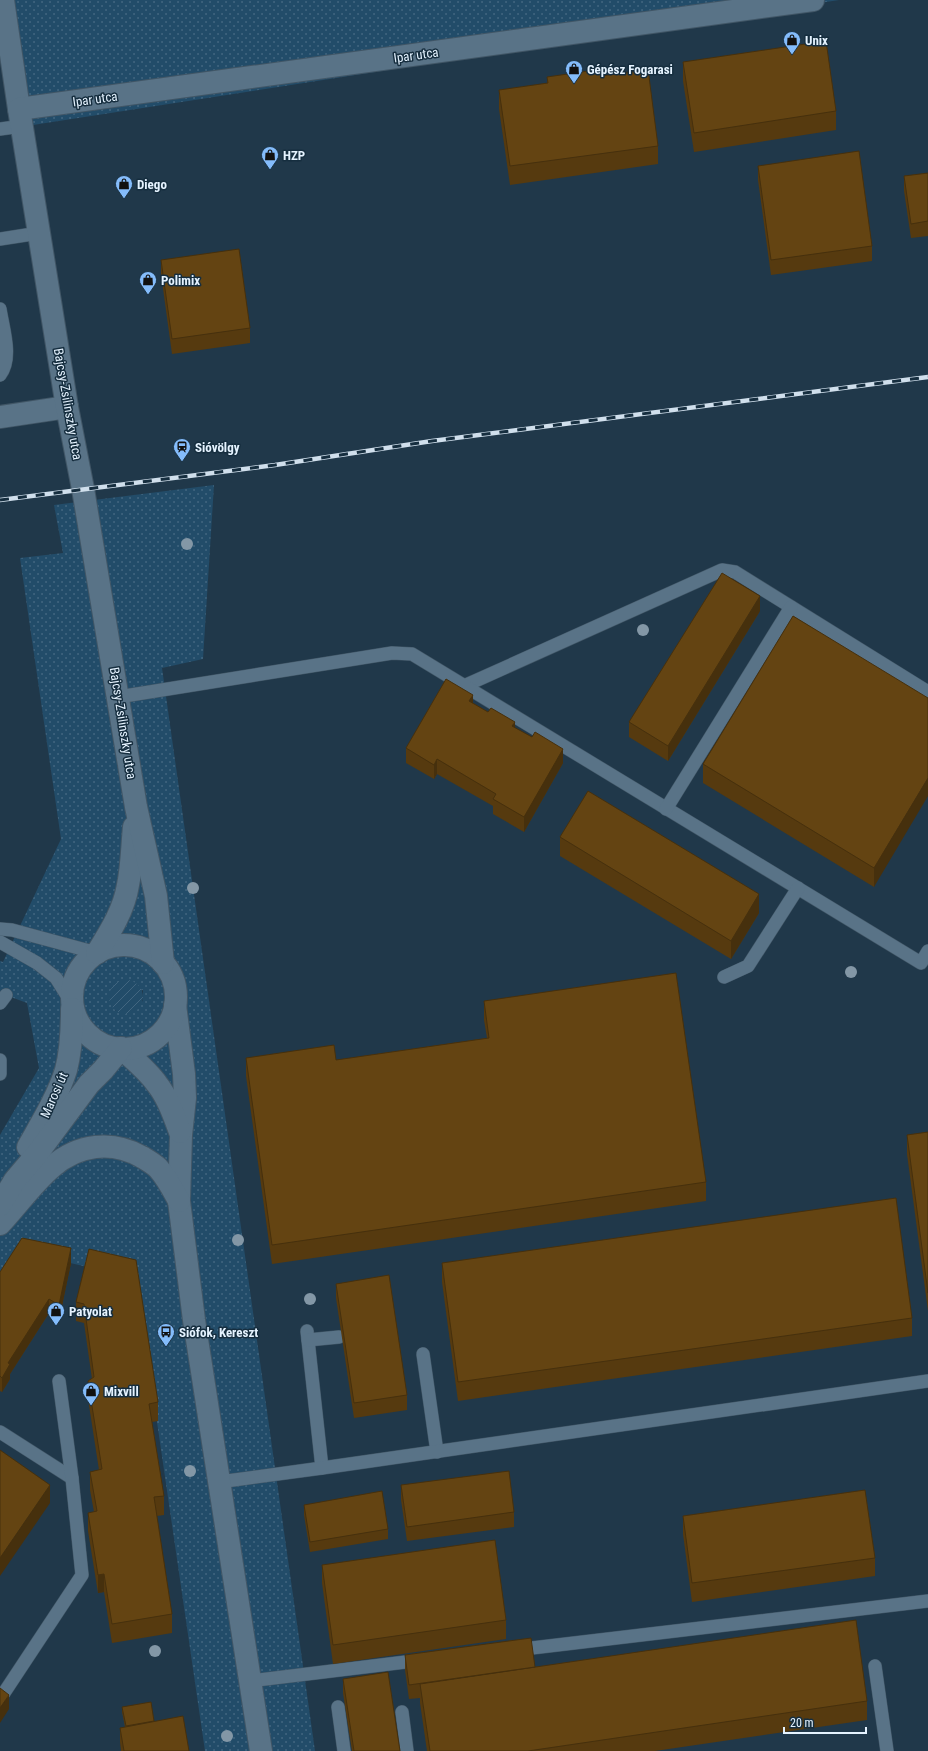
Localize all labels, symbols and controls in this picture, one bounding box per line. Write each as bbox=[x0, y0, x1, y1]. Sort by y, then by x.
shop icon: Unix bbox=[782, 30, 802, 55]
place label: Unix bbox=[805, 33, 828, 48]
street label: Ipar utca bbox=[393, 44, 439, 66]
shop icon: Gépész Fogarasi bbox=[564, 59, 584, 84]
place label: Gépész Fogarasi bbox=[587, 62, 673, 77]
street label: Ipar utca bbox=[72, 88, 118, 110]
shop icon: HZP bbox=[260, 145, 280, 170]
place label: HZP bbox=[283, 148, 305, 163]
shop icon: Diego bbox=[114, 174, 134, 199]
place label: Diego bbox=[137, 177, 167, 192]
shop icon: Polimix bbox=[138, 270, 158, 295]
place label: Polimix bbox=[161, 273, 200, 288]
street label: Bajcsy-Zsilinszky utca bbox=[51, 347, 85, 461]
station icon: Sióvölgy bbox=[172, 437, 192, 462]
place label: Sióvölgy bbox=[195, 440, 240, 455]
street label: Bajcsy-Zsilinszky utca bbox=[107, 666, 139, 780]
street label: Marosi út bbox=[37, 1070, 71, 1120]
shop icon: Patyolat bbox=[46, 1301, 66, 1326]
place label: Patyolat bbox=[69, 1304, 112, 1319]
bus stop icon: Siófok, Kereszt bbox=[156, 1322, 176, 1347]
place label: Siófok, Kereszt bbox=[179, 1325, 258, 1340]
shop icon: Mixvill bbox=[81, 1381, 101, 1406]
place label: Mixvill bbox=[104, 1384, 139, 1399]
scale bar bbox=[784, 1709, 866, 1735]
text: 20 m bbox=[790, 1716, 814, 1730]

